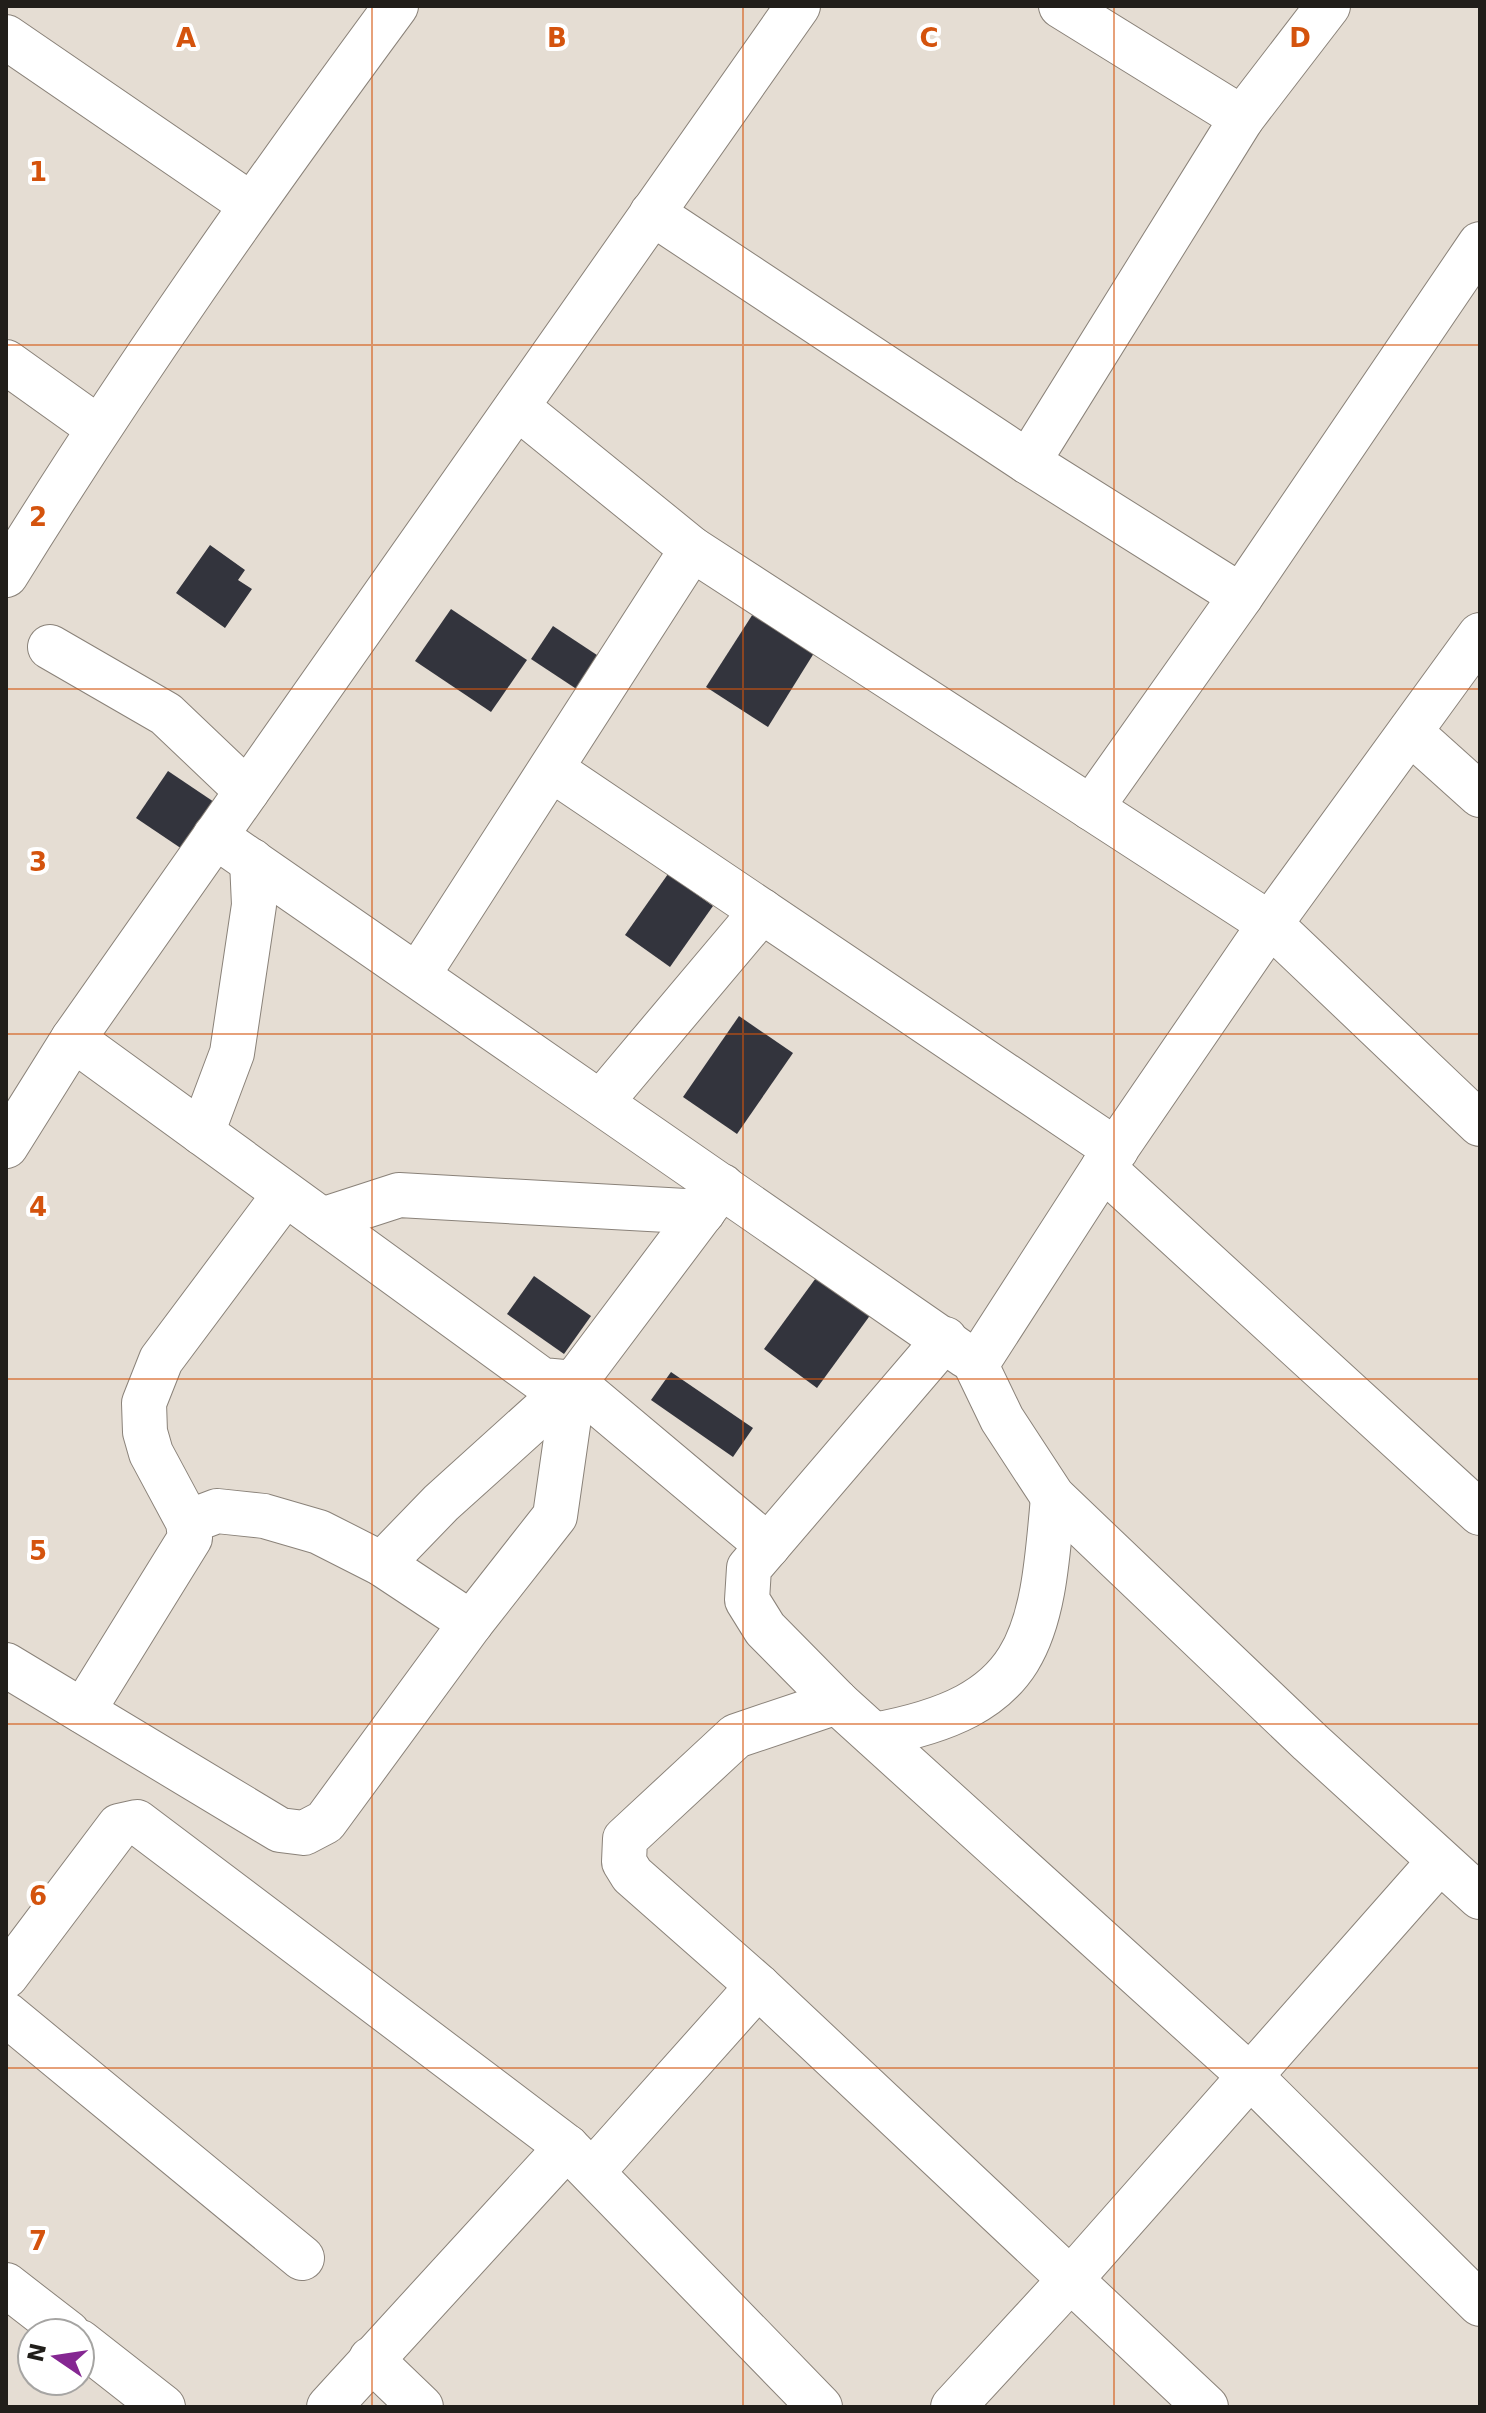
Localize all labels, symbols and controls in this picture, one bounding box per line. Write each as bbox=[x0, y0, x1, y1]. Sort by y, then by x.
text: A bbox=[176, 23, 196, 53]
text: B bbox=[547, 23, 567, 53]
text: C bbox=[919, 23, 939, 53]
text: D bbox=[1289, 23, 1311, 53]
text: 1 bbox=[29, 157, 47, 187]
text: 2 bbox=[29, 502, 47, 532]
text: 3 bbox=[29, 847, 47, 877]
text: 4 bbox=[29, 1192, 47, 1222]
text: 5 bbox=[29, 1536, 47, 1566]
text: 6 bbox=[29, 1881, 47, 1911]
text: 7 bbox=[29, 2226, 47, 2256]
north arrow bbox=[16, 2317, 96, 2397]
text: N bbox=[23, 2341, 51, 2364]

